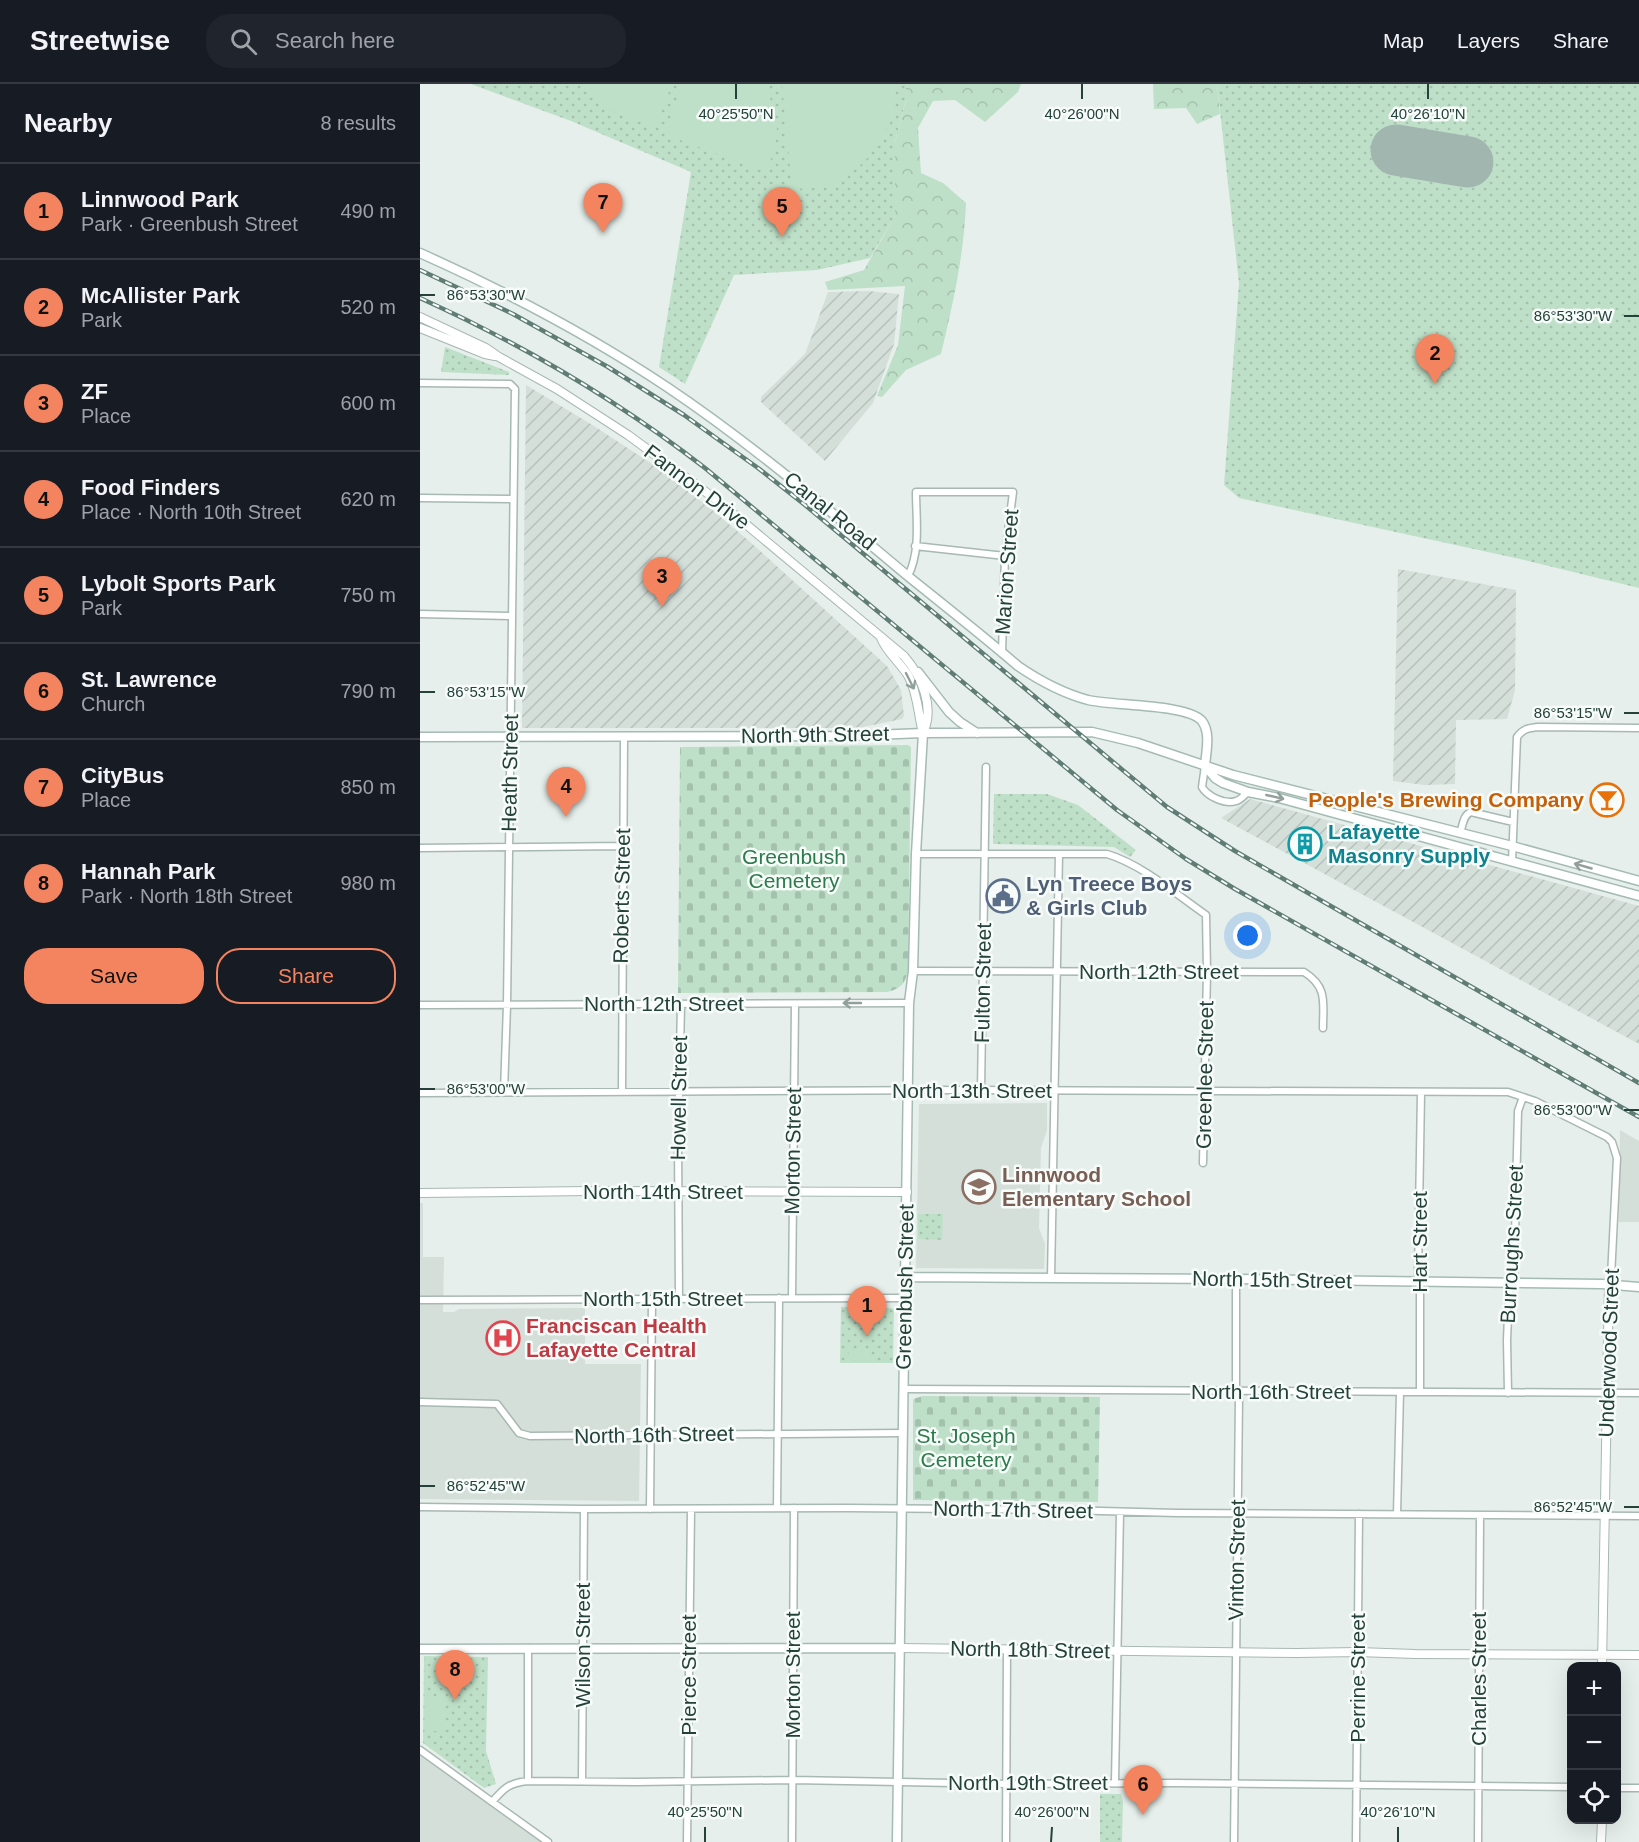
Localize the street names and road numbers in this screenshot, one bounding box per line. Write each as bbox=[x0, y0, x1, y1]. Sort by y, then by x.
street label: Fannon Drive bbox=[640, 439, 755, 534]
street label: Canal Road bbox=[780, 467, 881, 554]
street label: Marion Street bbox=[991, 508, 1022, 636]
street label: Heath Street bbox=[497, 714, 522, 832]
street label: North 9th Street bbox=[741, 722, 889, 747]
street label: Roberts Street bbox=[609, 828, 634, 964]
street label: Fulton Street bbox=[970, 923, 995, 1043]
street label: North 12th Street bbox=[1079, 960, 1239, 983]
street label: North 12th Street bbox=[584, 992, 744, 1015]
street label: Greenlee Street bbox=[1192, 1001, 1217, 1149]
street label: Howell Street bbox=[666, 1035, 691, 1161]
street label: North 13th Street bbox=[892, 1079, 1052, 1102]
street label: Morton Street bbox=[780, 1087, 805, 1215]
street label: Burroughs Street bbox=[1496, 1164, 1527, 1324]
street label: North 14th Street bbox=[583, 1180, 743, 1203]
street label: Hart Street bbox=[1408, 1191, 1431, 1293]
street label: Greenbush Street bbox=[892, 1204, 917, 1370]
street label: North 15th Street bbox=[1192, 1267, 1352, 1292]
street label: Underwood Street bbox=[1594, 1268, 1623, 1438]
street label: North 15th Street bbox=[583, 1287, 743, 1310]
street label: North 16th Street bbox=[1191, 1380, 1351, 1403]
street label: North 16th Street bbox=[574, 1422, 734, 1447]
street label: North 17th Street bbox=[933, 1497, 1093, 1522]
street label: Vinton Street bbox=[1224, 1499, 1249, 1621]
street label: Wilson Street bbox=[571, 1582, 594, 1707]
street label: Morton Street bbox=[781, 1611, 804, 1739]
street label: Charles Street bbox=[1467, 1612, 1490, 1746]
street label: Perrine Street bbox=[1346, 1613, 1369, 1743]
street label: Pierce Street bbox=[677, 1614, 700, 1736]
street label: North 18th Street bbox=[950, 1637, 1110, 1662]
street label: North 19th Street bbox=[948, 1771, 1108, 1794]

